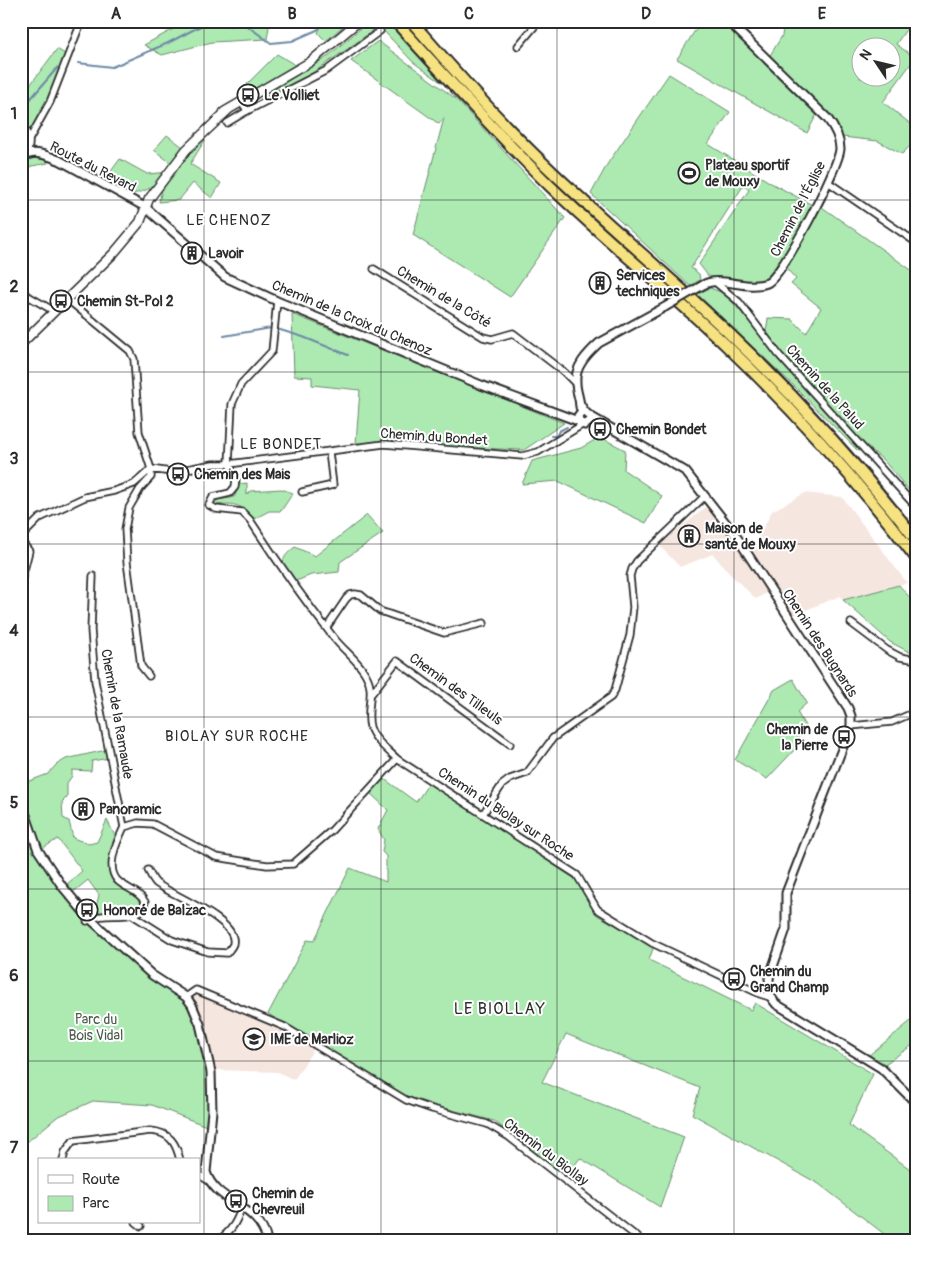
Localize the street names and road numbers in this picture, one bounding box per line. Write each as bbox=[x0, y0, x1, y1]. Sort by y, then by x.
street label: Route du Revard bbox=[47, 138, 139, 196]
street label: Chemin de l'Église bbox=[766, 158, 829, 259]
street label: Chemin de la Côté bbox=[394, 262, 494, 332]
street label: Chemin de la Croix du Chenoz bbox=[269, 276, 435, 360]
street label: Chemin de la Palud bbox=[782, 341, 868, 433]
street label: Chemin du Bondet bbox=[380, 425, 489, 449]
street label: Chemin des Bugnards bbox=[779, 586, 862, 701]
street label: Chemin de la Ramaude bbox=[97, 648, 137, 780]
street label: Chemin des Tilleuls bbox=[406, 649, 507, 729]
street label: Chemin du Biolay sur Roche bbox=[435, 764, 577, 864]
street label: Chemin du Biollay bbox=[500, 1115, 592, 1189]

